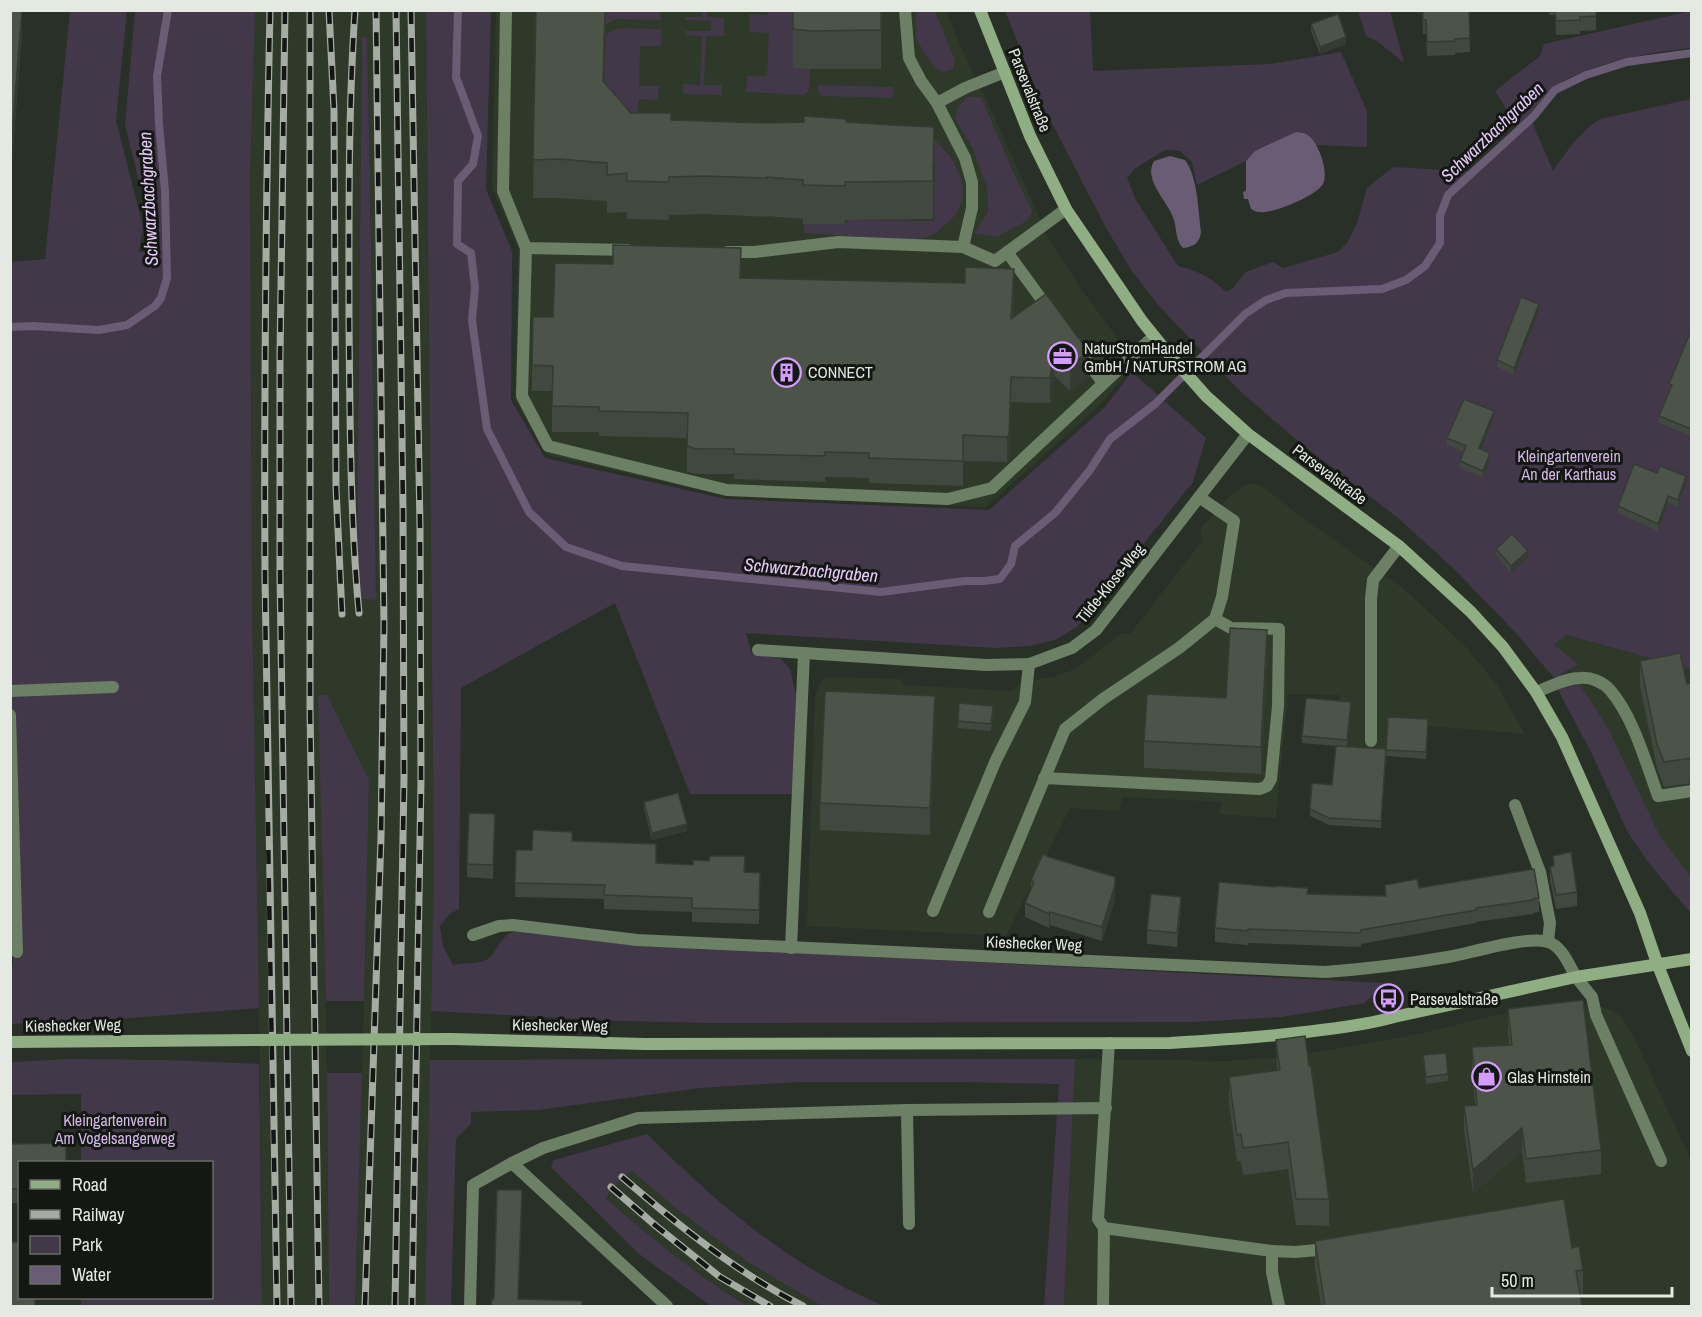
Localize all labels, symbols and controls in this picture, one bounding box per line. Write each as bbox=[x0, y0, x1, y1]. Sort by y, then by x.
street label: Parsevalstraße bbox=[1003, 45, 1057, 135]
water label: Schwarzbachgraben bbox=[1435, 76, 1549, 188]
water label: Schwarzbachgraben bbox=[132, 131, 164, 267]
place label: NaturStromHandel GmbH / NATURSTROM AG bbox=[1084, 337, 1246, 377]
office icon: NaturStromHandel GmbH / NATURSTROM AG bbox=[1047, 341, 1079, 373]
building icon: CONNECT bbox=[771, 356, 803, 388]
place label: CONNECT bbox=[808, 361, 873, 383]
street label: Parsevalstraße bbox=[1288, 439, 1372, 509]
park label: Kleingartenverein An der Karthaus bbox=[1517, 445, 1621, 485]
street label: Tilde-Klose-Weg bbox=[1071, 538, 1150, 628]
water label: Schwarzbachgraben bbox=[743, 552, 879, 588]
street label: Kieshecker Weg bbox=[986, 930, 1083, 956]
bus stop icon: Parsevalstraße bbox=[1373, 983, 1405, 1015]
place label: Parsevalstraße bbox=[1410, 988, 1498, 1010]
street label: Kieshecker Weg bbox=[25, 1013, 122, 1037]
street label: Kieshecker Weg bbox=[512, 1013, 609, 1037]
shop icon: Glas Hirnstein bbox=[1470, 1061, 1502, 1093]
place label: Glas Hirnstein bbox=[1507, 1066, 1591, 1088]
park label: Kleingartenverein Am Vogelsangerweg bbox=[54, 1109, 176, 1149]
legend bbox=[18, 1161, 213, 1299]
text: Road bbox=[72, 1172, 107, 1197]
text: Railway bbox=[72, 1202, 125, 1227]
text: Park bbox=[72, 1232, 103, 1257]
scale bar bbox=[1492, 1260, 1672, 1298]
text: Water bbox=[72, 1262, 111, 1287]
text: 50 m bbox=[1501, 1268, 1534, 1293]

